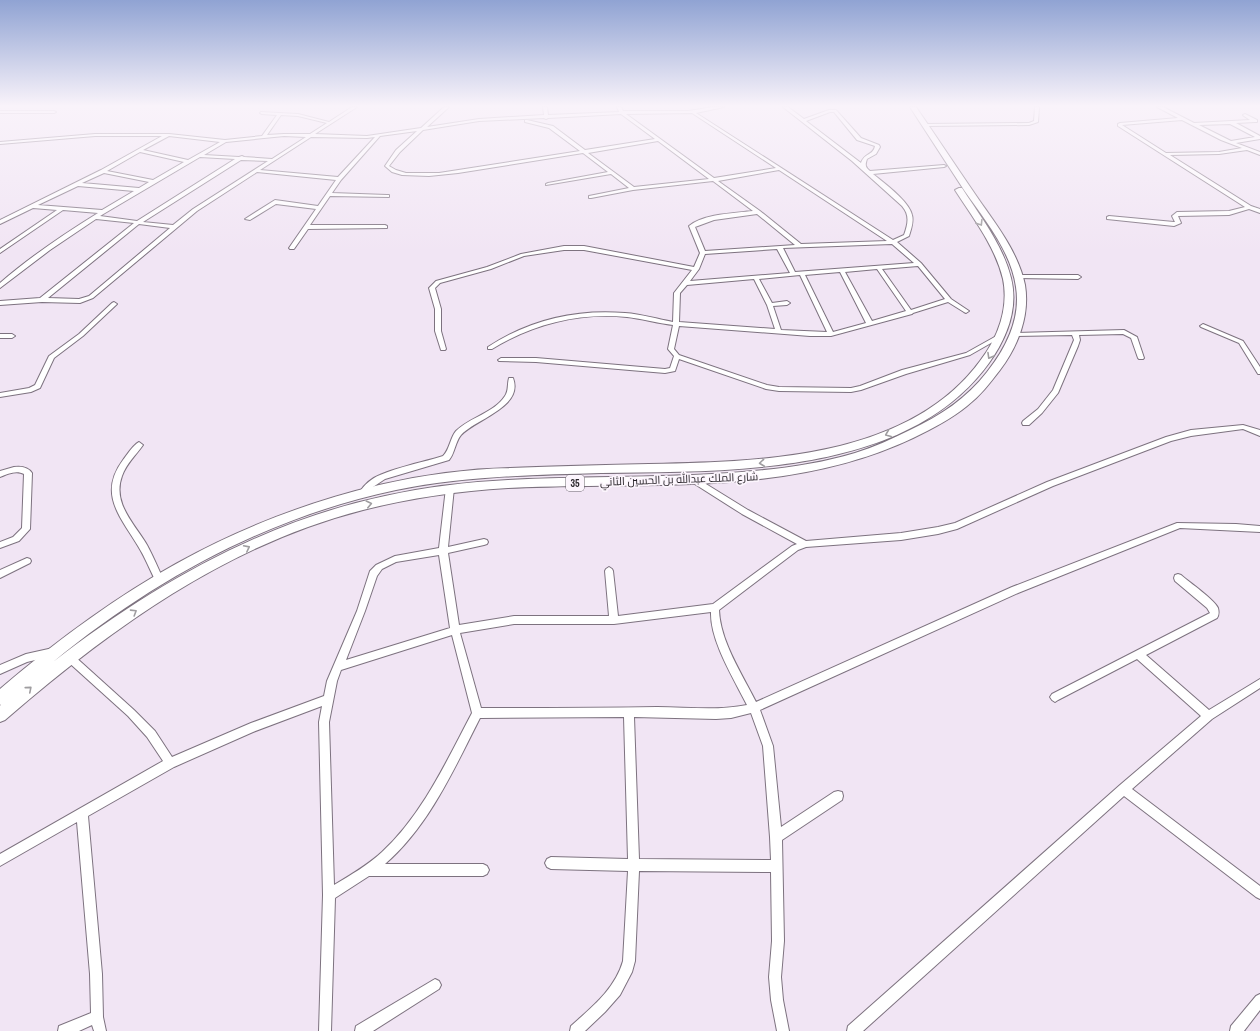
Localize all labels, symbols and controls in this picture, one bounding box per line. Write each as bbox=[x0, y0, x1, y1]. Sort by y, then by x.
one-way arrow bbox=[975, 219, 983, 226]
one-way arrow bbox=[987, 352, 994, 359]
one-way arrow bbox=[884, 429, 891, 437]
one-way arrow bbox=[759, 458, 765, 467]
street label: شارع الملك عبدالله بن الحسين الثاني bbox=[599, 468, 759, 491]
road number: 35 bbox=[566, 475, 584, 491]
one-way arrow bbox=[366, 501, 372, 509]
one-way arrow bbox=[243, 545, 250, 553]
one-way arrow bbox=[129, 609, 136, 616]
one-way arrow bbox=[25, 687, 32, 694]

